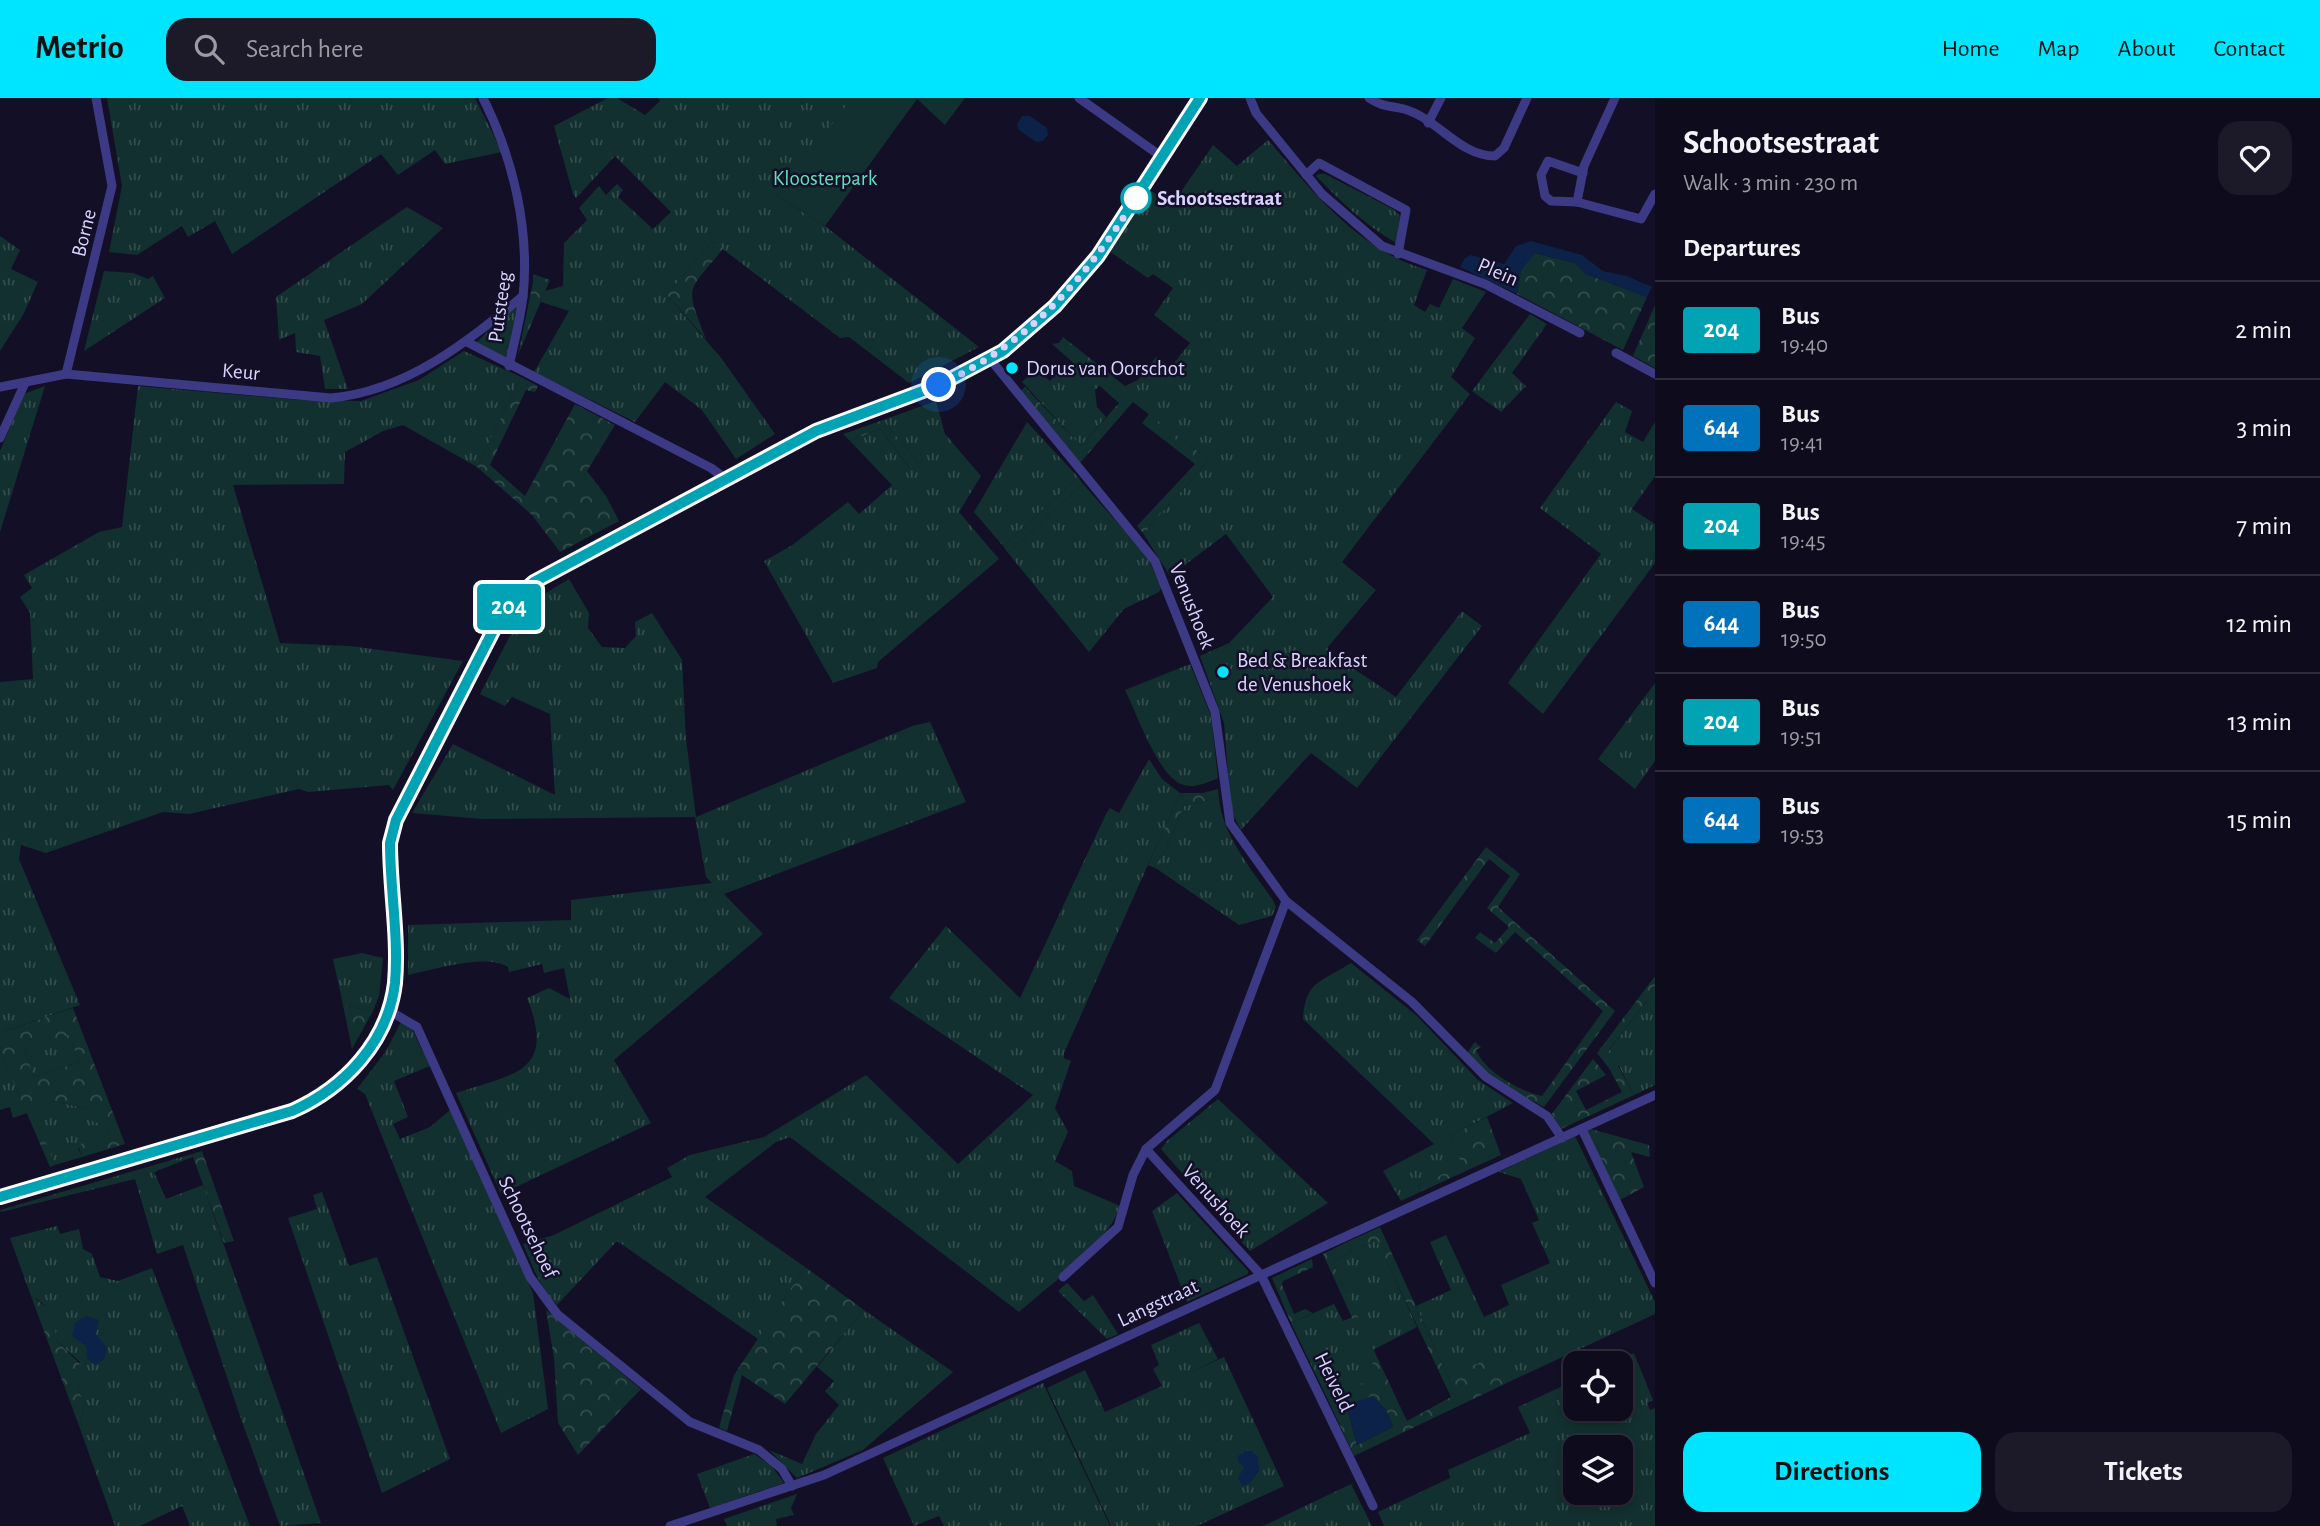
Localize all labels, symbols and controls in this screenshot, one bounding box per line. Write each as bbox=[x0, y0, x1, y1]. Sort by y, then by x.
search box bbox=[166, 18, 656, 81]
icon: search bbox=[190, 30, 228, 68]
text: Metrio bbox=[35, 32, 124, 65]
text: Search here bbox=[246, 36, 363, 62]
text: Home bbox=[1942, 37, 2000, 61]
text: Map bbox=[2038, 37, 2080, 61]
text: About bbox=[2118, 37, 2175, 61]
text: Contact bbox=[2213, 37, 2285, 61]
button: heart bbox=[2218, 121, 2292, 195]
text: Schootsestraat bbox=[1683, 127, 1879, 160]
park label: Kloosterpark bbox=[773, 168, 878, 189]
text: Walk · 3 min · 230 m bbox=[1683, 172, 1858, 195]
marker: Schootsestraat bbox=[1121, 183, 1151, 213]
place label: Schootsestraat bbox=[1157, 188, 1282, 209]
street label: Borne bbox=[68, 207, 100, 259]
text: Departures bbox=[1683, 235, 1801, 261]
street label: Plein bbox=[1475, 254, 1521, 290]
street label: Putsteeg bbox=[485, 269, 515, 344]
text: Bus bbox=[1781, 303, 1820, 329]
text: 2 min bbox=[2235, 317, 2292, 343]
text: 204 bbox=[1704, 318, 1739, 342]
text: 19:40 bbox=[1781, 334, 1828, 357]
place label: Dorus van Oorschot bbox=[1026, 358, 1185, 379]
street label: Keur bbox=[221, 360, 261, 384]
marker: Dorus van Oorschot bbox=[1004, 360, 1020, 376]
your location bbox=[921, 367, 956, 402]
text: Bus bbox=[1781, 401, 1820, 427]
text: 3 min bbox=[2236, 415, 2292, 441]
text: 644 bbox=[1704, 416, 1739, 440]
text: 19:41 bbox=[1781, 432, 1824, 455]
text: Bus bbox=[1781, 499, 1820, 525]
text: 7 min bbox=[2236, 513, 2292, 539]
text: 204 bbox=[1704, 514, 1739, 538]
text: 19:45 bbox=[1781, 530, 1826, 553]
street label: Venushoek bbox=[1165, 560, 1219, 652]
line badge: 204 bbox=[469, 584, 549, 630]
text: 204 bbox=[491, 595, 527, 619]
text: Bus bbox=[1781, 597, 1820, 623]
text: 12 min bbox=[2226, 611, 2292, 637]
text: 644 bbox=[1704, 612, 1739, 636]
text: 19:50 bbox=[1781, 628, 1827, 651]
place label: Bed & Breakfast de Venushoek bbox=[1237, 650, 1368, 695]
marker: Bed & Breakfast de Venushoek bbox=[1215, 664, 1231, 680]
text: Bus bbox=[1781, 695, 1820, 721]
text: 13 min bbox=[2228, 709, 2292, 735]
text: 204 bbox=[1704, 710, 1739, 734]
text: 19:51 bbox=[1781, 726, 1823, 749]
text: Bus bbox=[1781, 793, 1820, 819]
text: 15 min bbox=[2227, 807, 2292, 833]
text: 644 bbox=[1704, 808, 1739, 832]
text: 19:53 bbox=[1781, 824, 1824, 847]
street label: Venushoek bbox=[1178, 1160, 1254, 1242]
street label: Schootsehoef bbox=[494, 1173, 562, 1283]
street label: Langstraat bbox=[1114, 1275, 1202, 1331]
street label: Heiveld bbox=[1311, 1349, 1357, 1415]
map controls bbox=[1563, 1351, 1633, 1505]
button: locate bbox=[1563, 1351, 1633, 1421]
button: Directions bbox=[1683, 1432, 1981, 1512]
button: Tickets bbox=[1995, 1432, 2292, 1512]
button: layers bbox=[1563, 1435, 1633, 1505]

